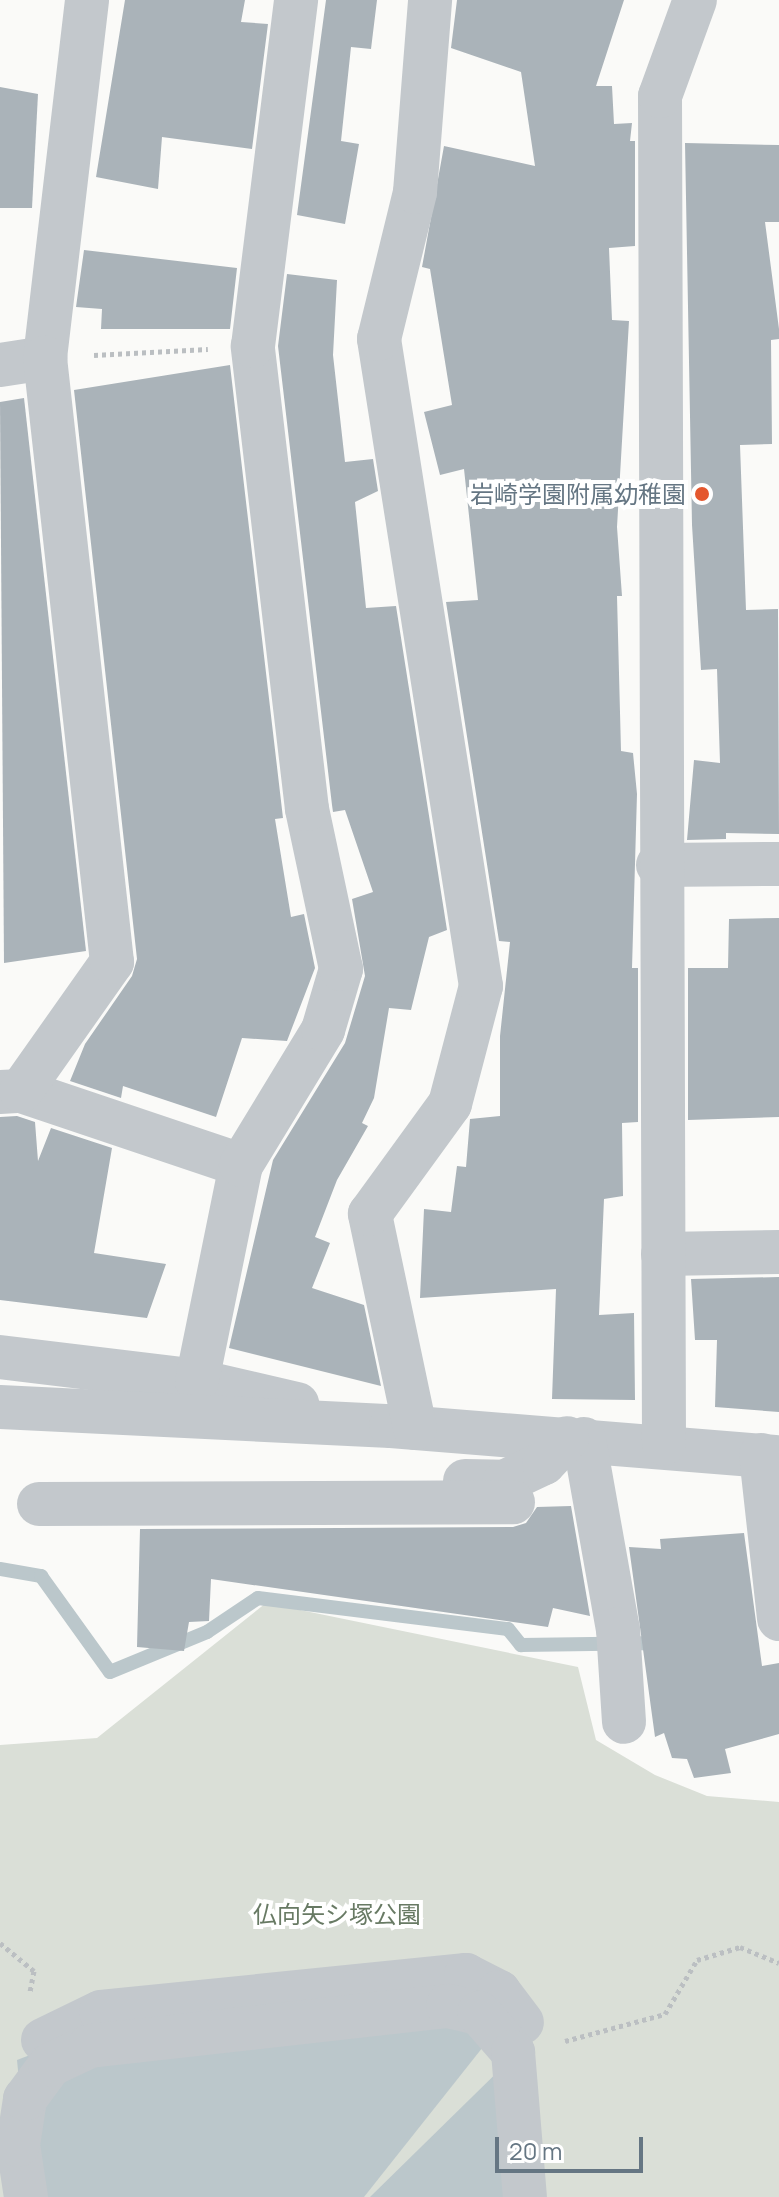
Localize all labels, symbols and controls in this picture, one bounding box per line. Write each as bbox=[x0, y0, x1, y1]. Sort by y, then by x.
place label: 岩崎学園附属幼稚園 bbox=[470, 480, 686, 508]
marker: 岩崎学園附属幼稚園 bbox=[693, 485, 711, 503]
park label: 仏向矢シ塚公園 bbox=[253, 1900, 421, 1928]
scale bar bbox=[499, 2121, 647, 2171]
text: 20 m bbox=[509, 2134, 562, 2167]

